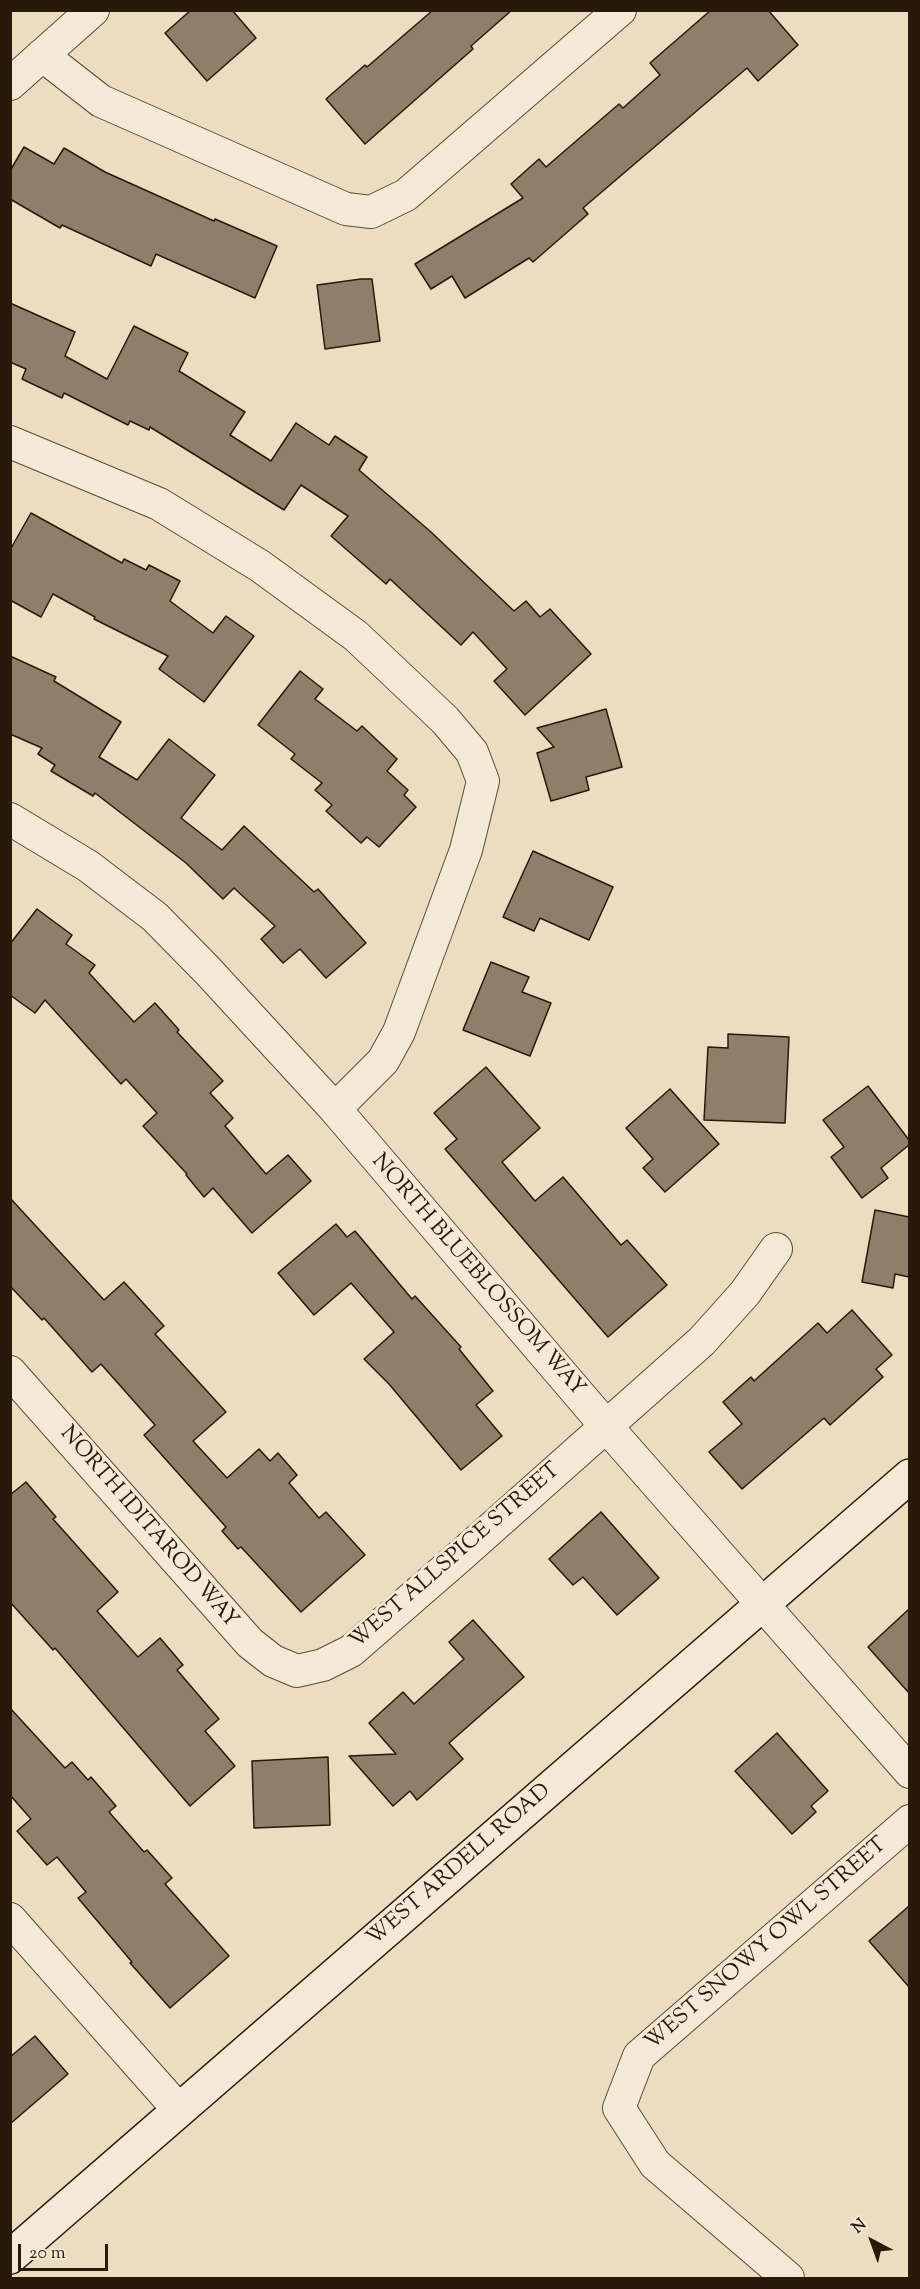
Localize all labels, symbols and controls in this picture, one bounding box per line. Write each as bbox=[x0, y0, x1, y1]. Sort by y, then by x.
street label: NORTH BLUEBLOSSOM WAY bbox=[365, 1149, 589, 1403]
street label: NORTH IDITAROD WAY bbox=[53, 1422, 243, 1634]
street label: WEST ALLSPICE STREET bbox=[345, 1458, 567, 1656]
street label: WEST ARDELL ROAD bbox=[363, 1779, 557, 1953]
street label: WEST SNOWY OWL STREET bbox=[641, 1833, 893, 2057]
north arrow bbox=[842, 2211, 902, 2271]
text: N bbox=[847, 2214, 872, 2240]
scale bar bbox=[21, 2232, 111, 2270]
text: 20 m bbox=[29, 2241, 66, 2267]

